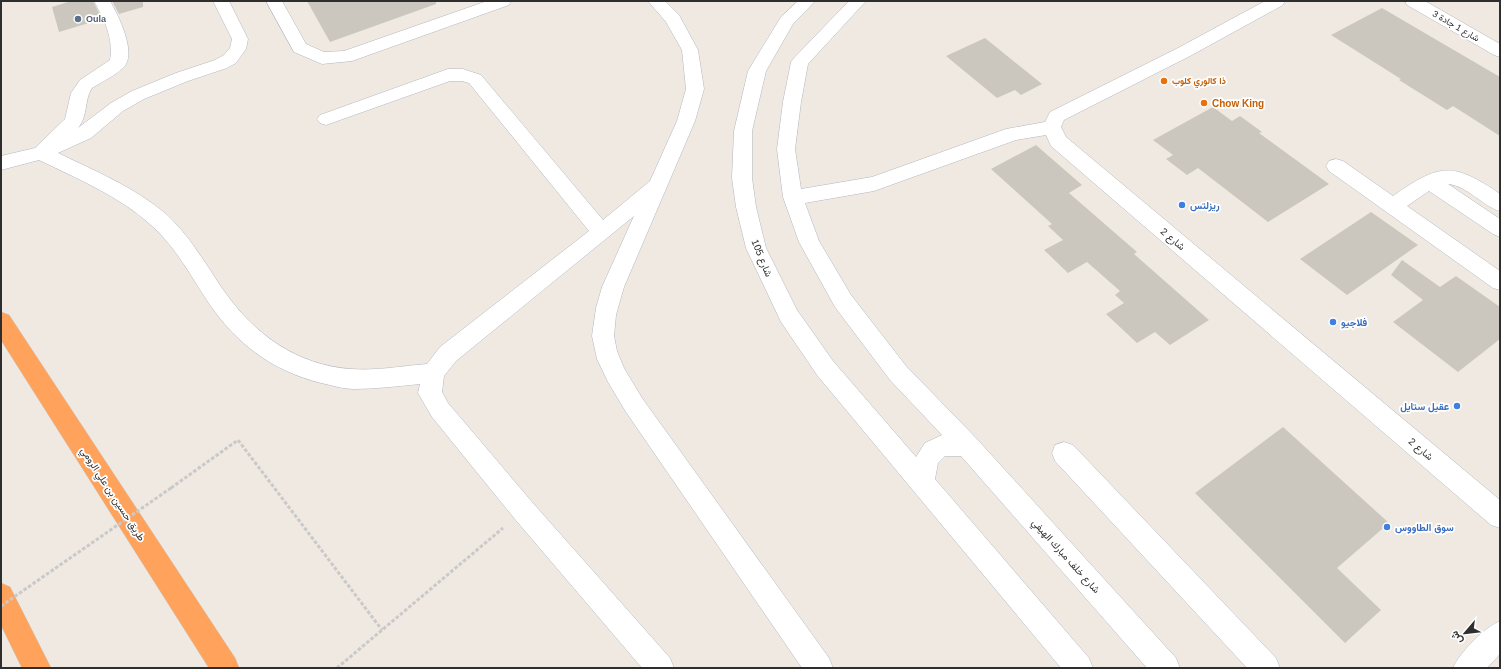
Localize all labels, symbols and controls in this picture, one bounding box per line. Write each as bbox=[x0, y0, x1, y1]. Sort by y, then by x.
street label: شارع 1 جادة 3 bbox=[1430, 9, 1481, 44]
marker: Oula bbox=[73, 14, 83, 24]
place label: Oula bbox=[86, 14, 107, 24]
marker: ذا كالوري كلوب bbox=[1159, 76, 1169, 86]
place label: ذا كالوري كلوب bbox=[1172, 76, 1226, 89]
marker: Chow King bbox=[1199, 98, 1209, 108]
place label: Chow King bbox=[1212, 98, 1264, 109]
marker: ريزلتس bbox=[1177, 200, 1187, 210]
place label: ريزلتس bbox=[1190, 200, 1220, 212]
street label: شارع 2 bbox=[1158, 226, 1188, 253]
street label: شارع 105 bbox=[749, 238, 775, 279]
marker: فلاجيو bbox=[1328, 317, 1338, 327]
place label: فلاجيو bbox=[1341, 317, 1368, 329]
place label: عقيل ستايل bbox=[1400, 401, 1449, 413]
marker: عقيل ستايل bbox=[1452, 401, 1462, 411]
street label: شارع 2 bbox=[1406, 436, 1436, 463]
street label: طريق حسين بن علي الرومي bbox=[76, 445, 148, 545]
street label: شارع خلف مبارك الهيفي bbox=[1028, 517, 1102, 597]
marker: سوق الطاووس bbox=[1382, 522, 1392, 532]
place label: سوق الطاووس bbox=[1395, 522, 1454, 534]
north arrow bbox=[1445, 613, 1485, 653]
text: ش bbox=[1448, 629, 1465, 646]

